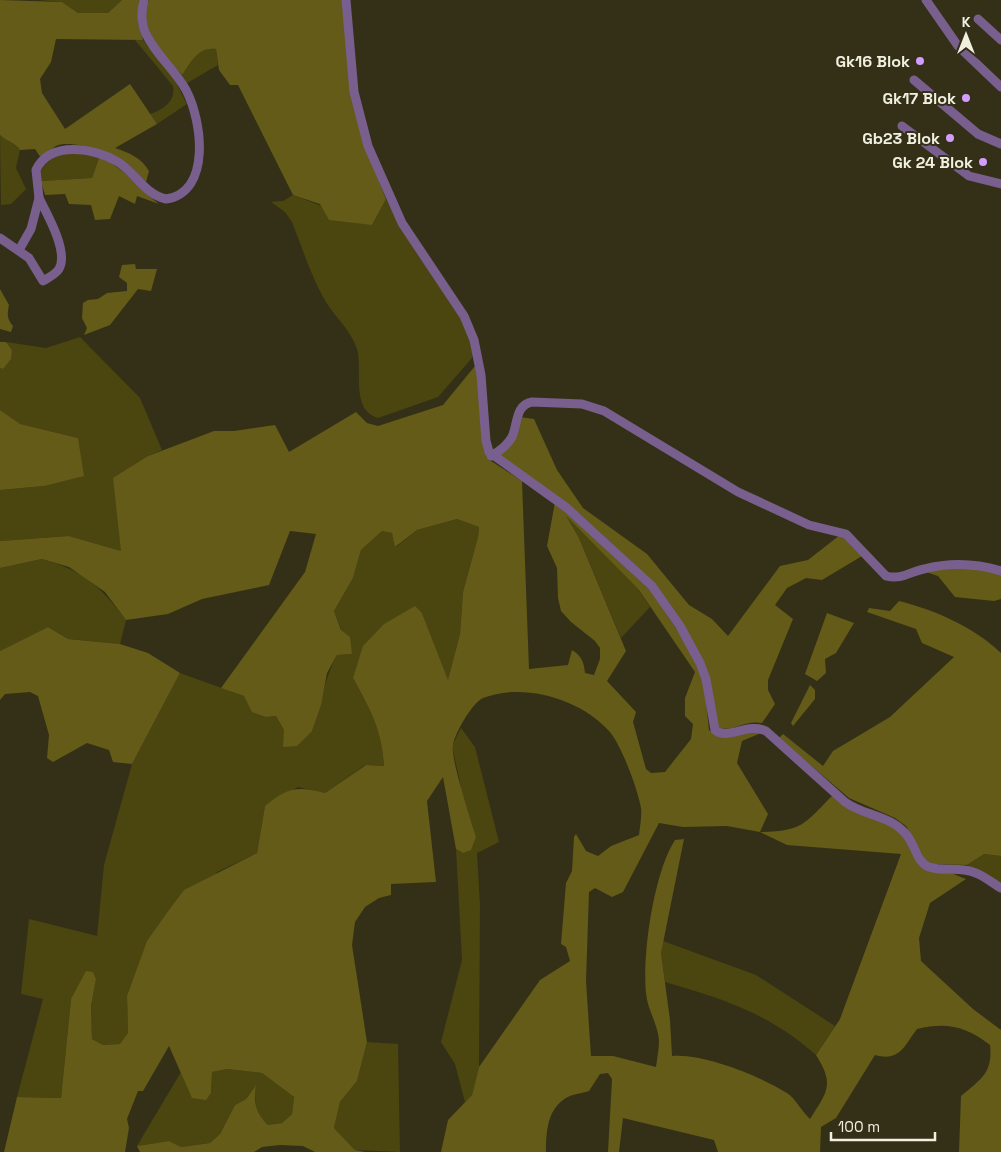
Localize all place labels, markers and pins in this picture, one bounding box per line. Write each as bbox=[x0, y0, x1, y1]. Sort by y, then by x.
place label: Gk16 Blok bbox=[836, 51, 910, 72]
marker: Gk16 Blok bbox=[914, 55, 926, 67]
place label: Gk17 Blok bbox=[883, 88, 956, 109]
marker: Gk17 Blok bbox=[960, 92, 972, 104]
place label: Gb23 Blok bbox=[862, 128, 940, 149]
marker: Gb23 Blok bbox=[944, 132, 956, 144]
place label: Gk 24 Blok bbox=[892, 152, 973, 173]
marker: Gk 24 Blok bbox=[977, 156, 989, 168]

